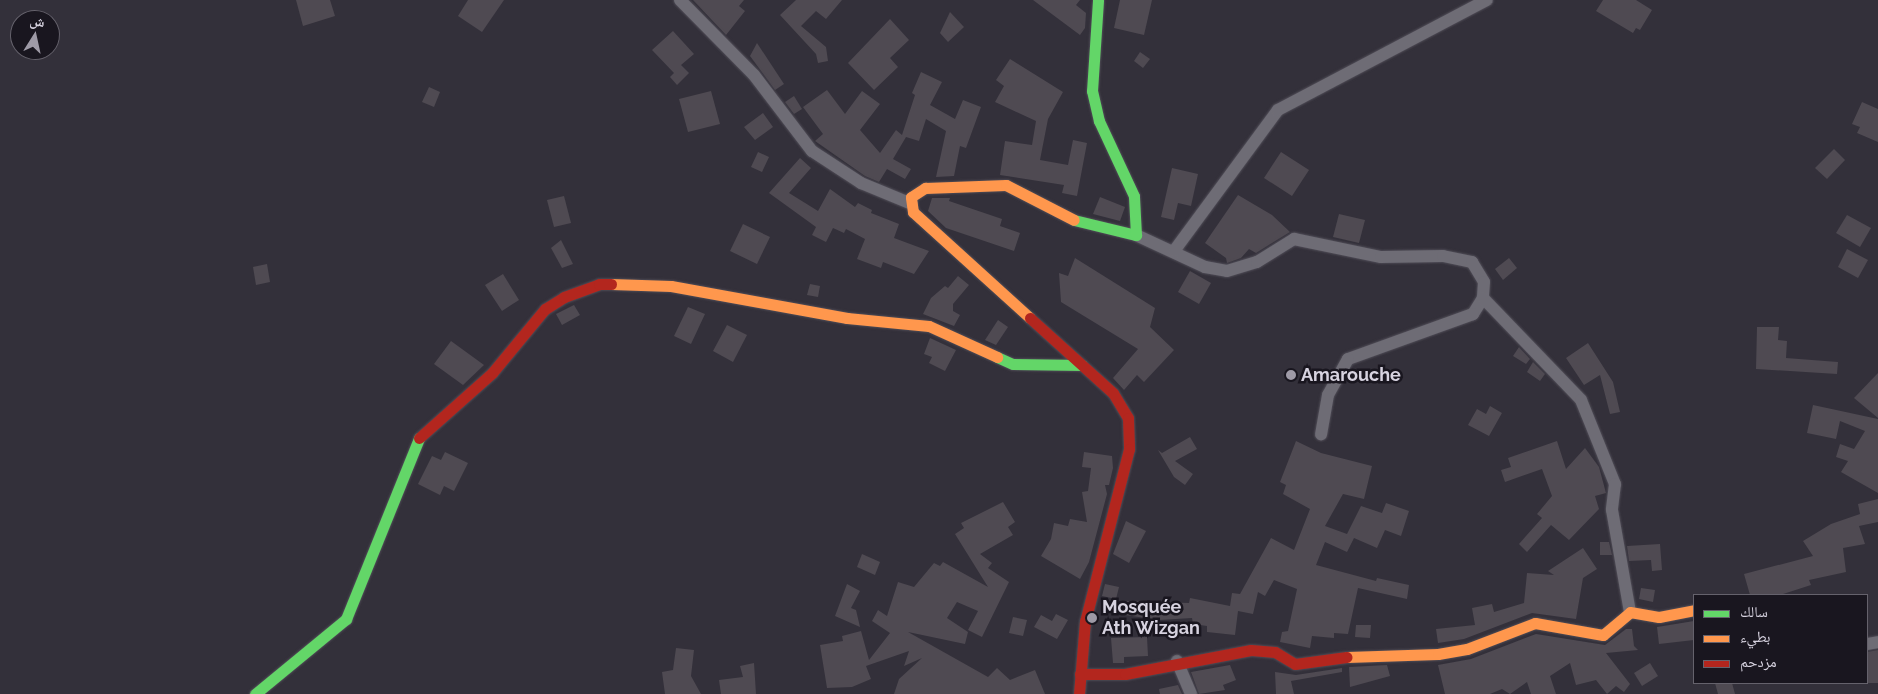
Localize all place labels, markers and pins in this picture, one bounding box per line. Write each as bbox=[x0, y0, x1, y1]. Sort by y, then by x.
place label: Amarouche bbox=[1301, 364, 1401, 386]
marker: Amarouche bbox=[1285, 369, 1297, 381]
place label: Mosquée Ath Wizgan bbox=[1102, 597, 1201, 640]
marker: Mosquée Ath Wizgan bbox=[1086, 612, 1098, 624]

